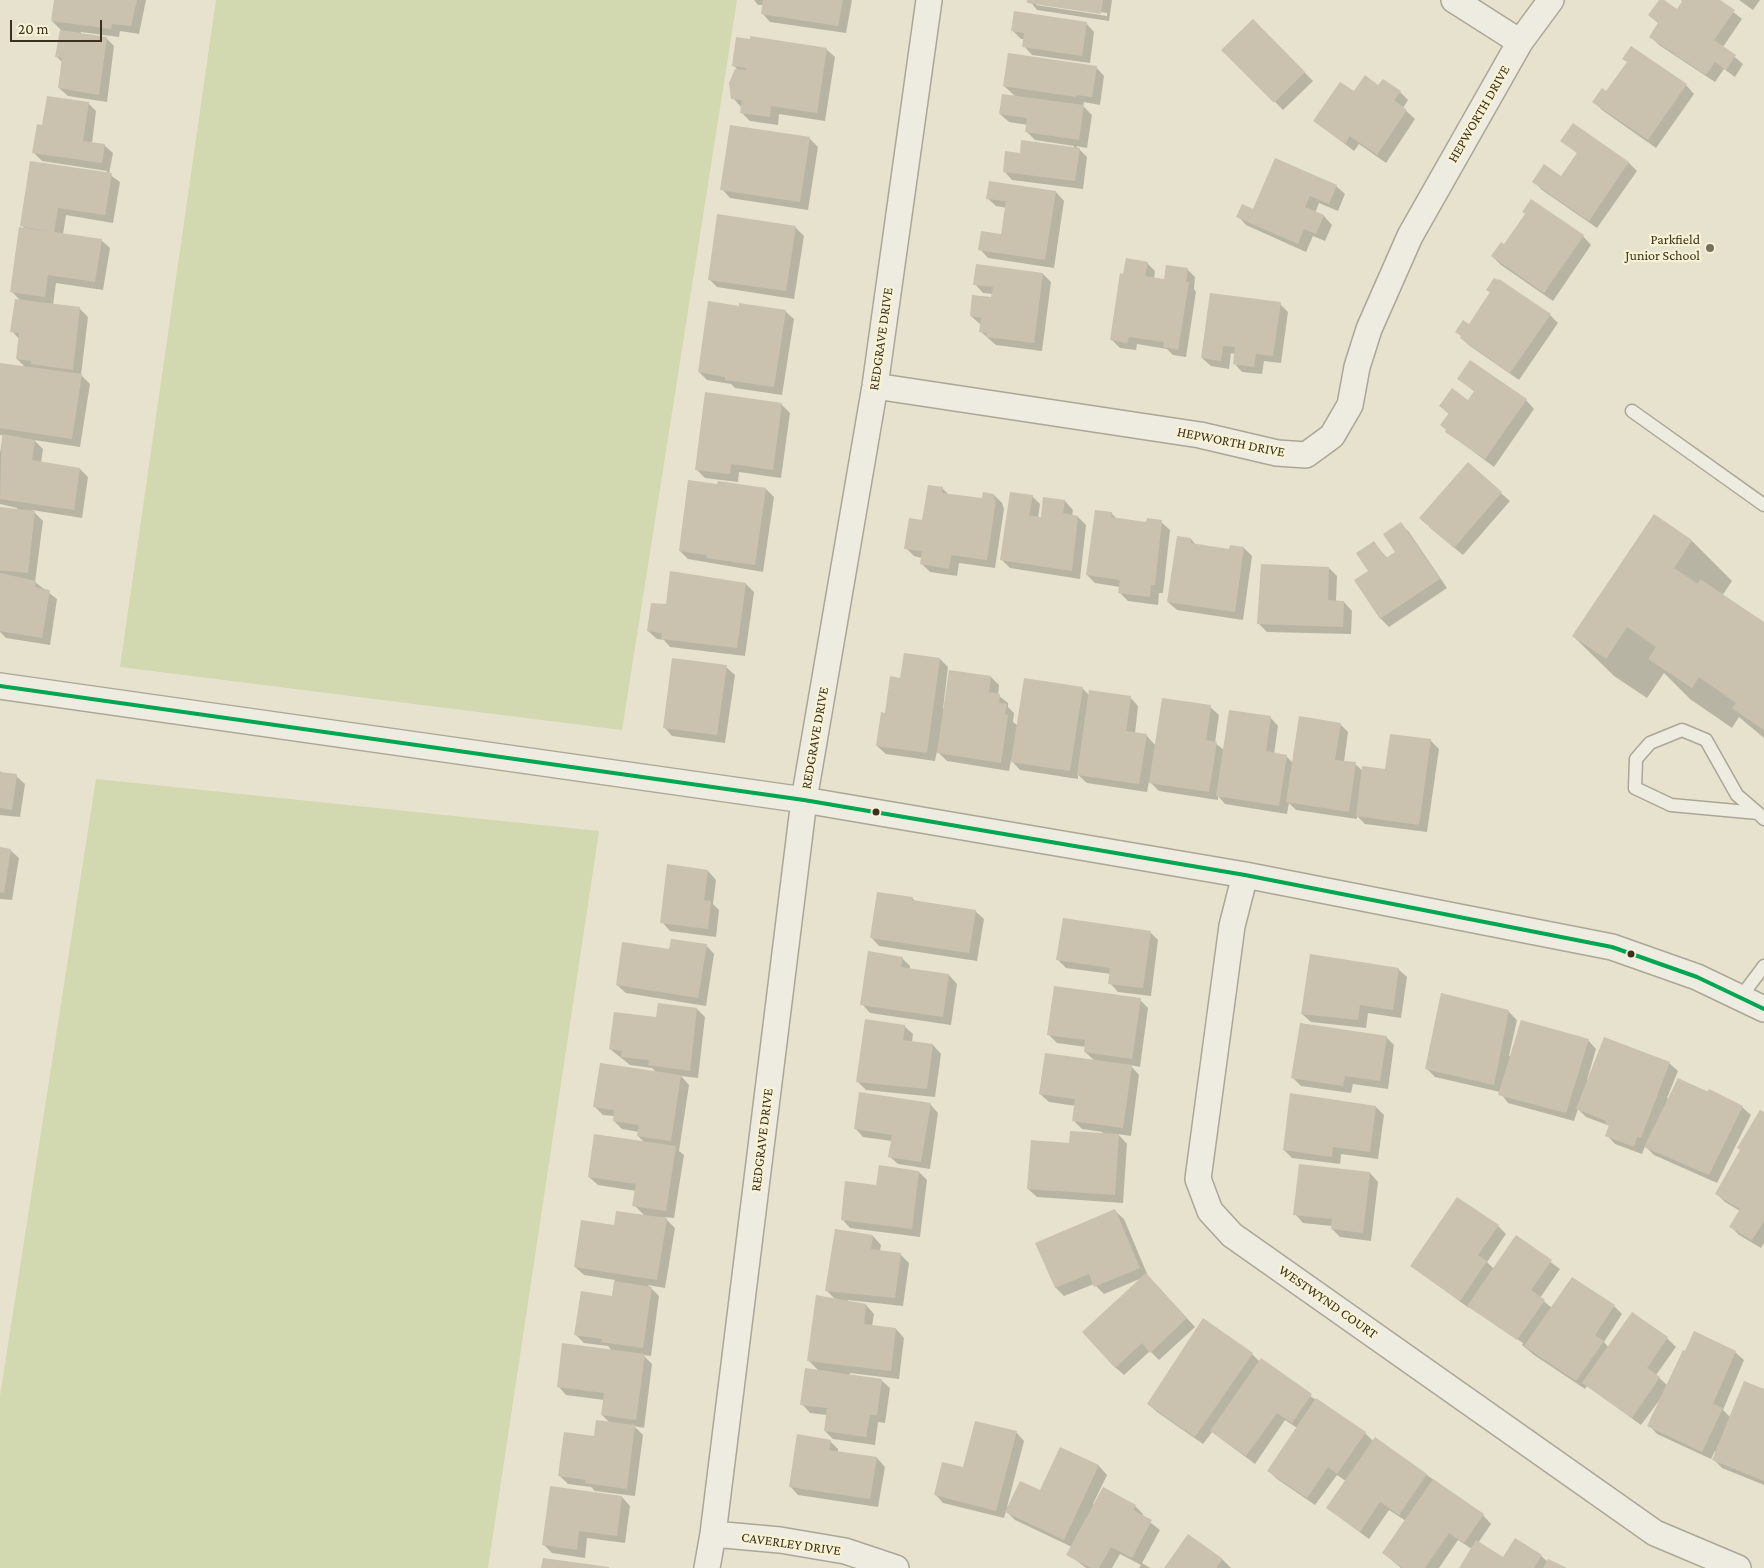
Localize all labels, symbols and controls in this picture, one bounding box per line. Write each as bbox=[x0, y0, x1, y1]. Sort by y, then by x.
scale bar bbox=[12, 10, 105, 42]
text: 20 m bbox=[18, 21, 49, 37]
street label: HEPWORTH DRIVE bbox=[1444, 62, 1514, 166]
place label: Parkfield Junior School bbox=[1625, 232, 1700, 264]
marker: Parkfield Junior School bbox=[1704, 242, 1716, 254]
street label: REDGRAVE DRIVE bbox=[865, 286, 897, 392]
street label: HEPWORTH DRIVE bbox=[1176, 423, 1286, 461]
street label: REDGRAVE DRIVE bbox=[798, 685, 832, 791]
unlabelled marker bbox=[871, 807, 881, 817]
unlabelled marker bbox=[1626, 949, 1636, 959]
street label: REDGRAVE DRIVE bbox=[747, 1087, 777, 1193]
street label: WESTWYND COURT bbox=[1275, 1262, 1381, 1342]
street label: CAVERLEY DRIVE bbox=[740, 1529, 842, 1559]

